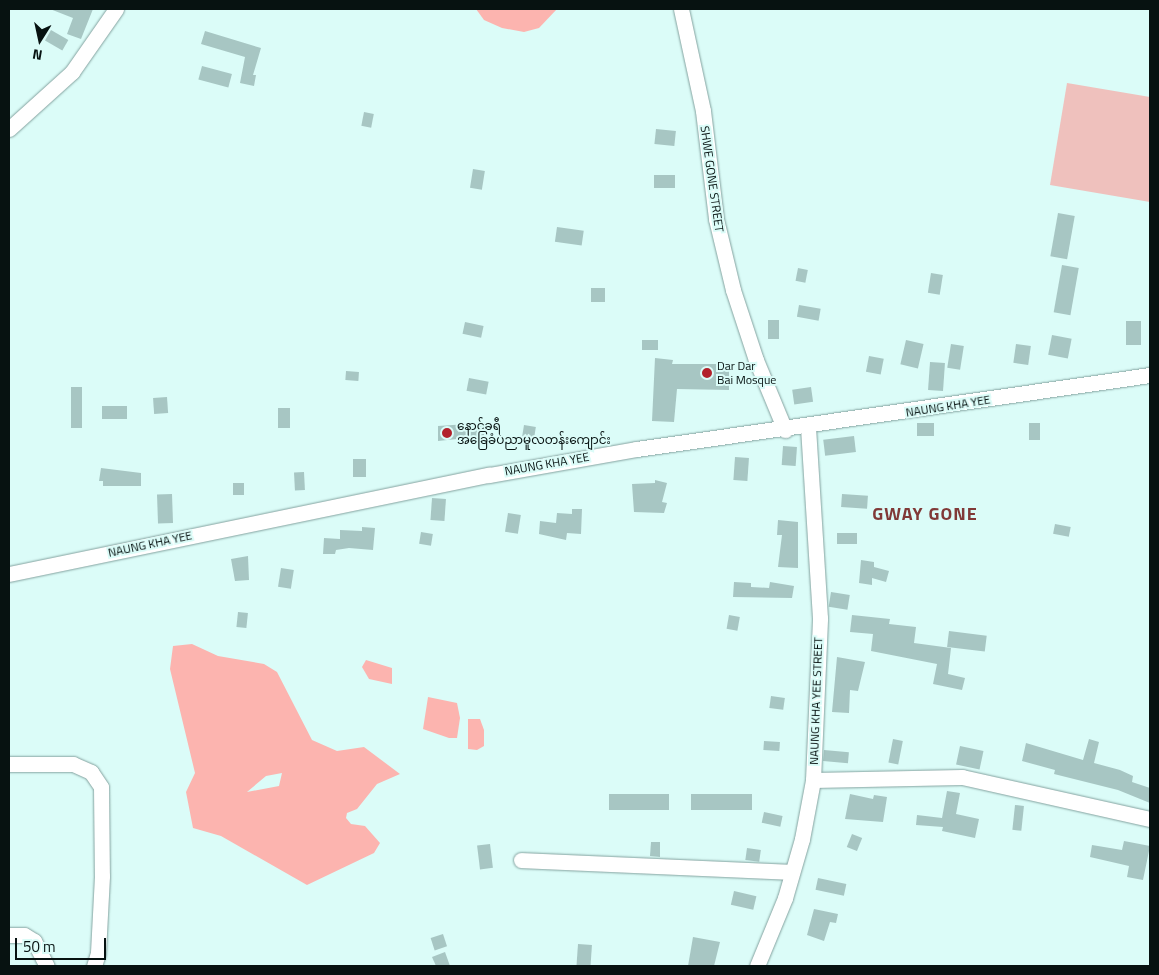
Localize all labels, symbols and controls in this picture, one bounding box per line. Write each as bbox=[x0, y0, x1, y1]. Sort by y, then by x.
north arrow bbox=[15, 15, 65, 65]
text: N bbox=[31, 44, 44, 66]
street label: SHWE GONE STREET bbox=[697, 125, 727, 233]
place label: Dar Dar Bai Mosque bbox=[717, 359, 776, 387]
marker: Dar Dar Bai Mosque bbox=[701, 367, 713, 379]
street label: NAUNG KHA YEE bbox=[905, 392, 991, 420]
place label: နောင်ခရီ အခြေခံပညာမူလတန်းကျောင်း bbox=[457, 419, 611, 447]
marker: နောင်ခရီ အခြေခံပညာမူလတန်းကျောင်း bbox=[441, 427, 453, 439]
street label: NAUNG KHA YEE bbox=[504, 449, 590, 479]
district label: GWAY GONE bbox=[871, 503, 979, 525]
street label: NAUNG KHA YEE bbox=[107, 528, 193, 560]
street label: NAUNG KHA YEE STREET bbox=[807, 637, 825, 765]
scale bar bbox=[18, 928, 109, 960]
text: 50 m bbox=[23, 935, 56, 958]

